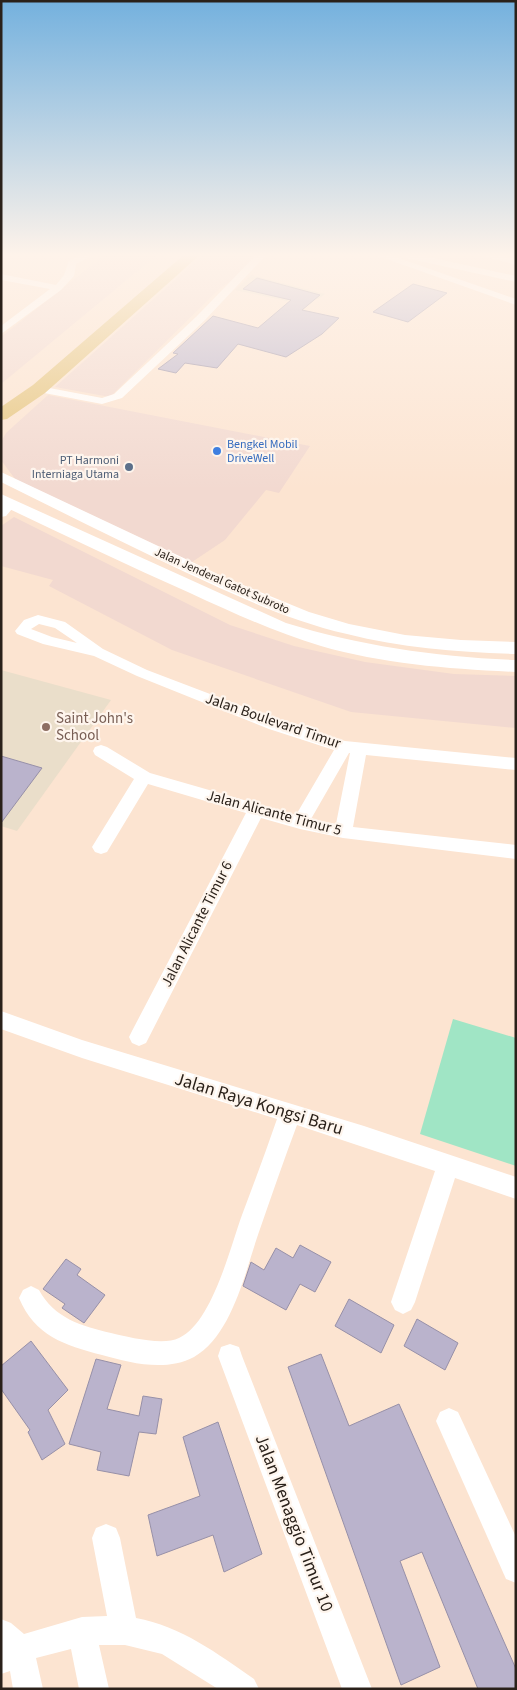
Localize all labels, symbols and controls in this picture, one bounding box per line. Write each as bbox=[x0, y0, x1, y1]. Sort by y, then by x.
place label: Bengkel Mobil DriveWell bbox=[227, 436, 298, 467]
marker: Bengkel Mobil DriveWell bbox=[211, 445, 223, 457]
place label: PT Harmoni Interniaga Utama bbox=[32, 452, 119, 483]
marker: PT Harmoni Interniaga Utama bbox=[123, 461, 135, 473]
street label: Jalan Jenderal Gatot Subroto bbox=[152, 543, 292, 619]
street label: Jalan Boulevard Timur bbox=[202, 688, 344, 754]
place label: Saint John's School bbox=[56, 708, 133, 746]
marker: Saint John's School bbox=[40, 721, 52, 733]
street label: Jalan Alicante Timur 5 bbox=[204, 785, 344, 841]
street label: Jalan Alicante Timur 6 bbox=[156, 857, 238, 991]
street label: Jalan Raya Kongsi Baru bbox=[172, 1066, 346, 1142]
street label: Jalan Menaggio Timur 10 bbox=[249, 1431, 339, 1615]

